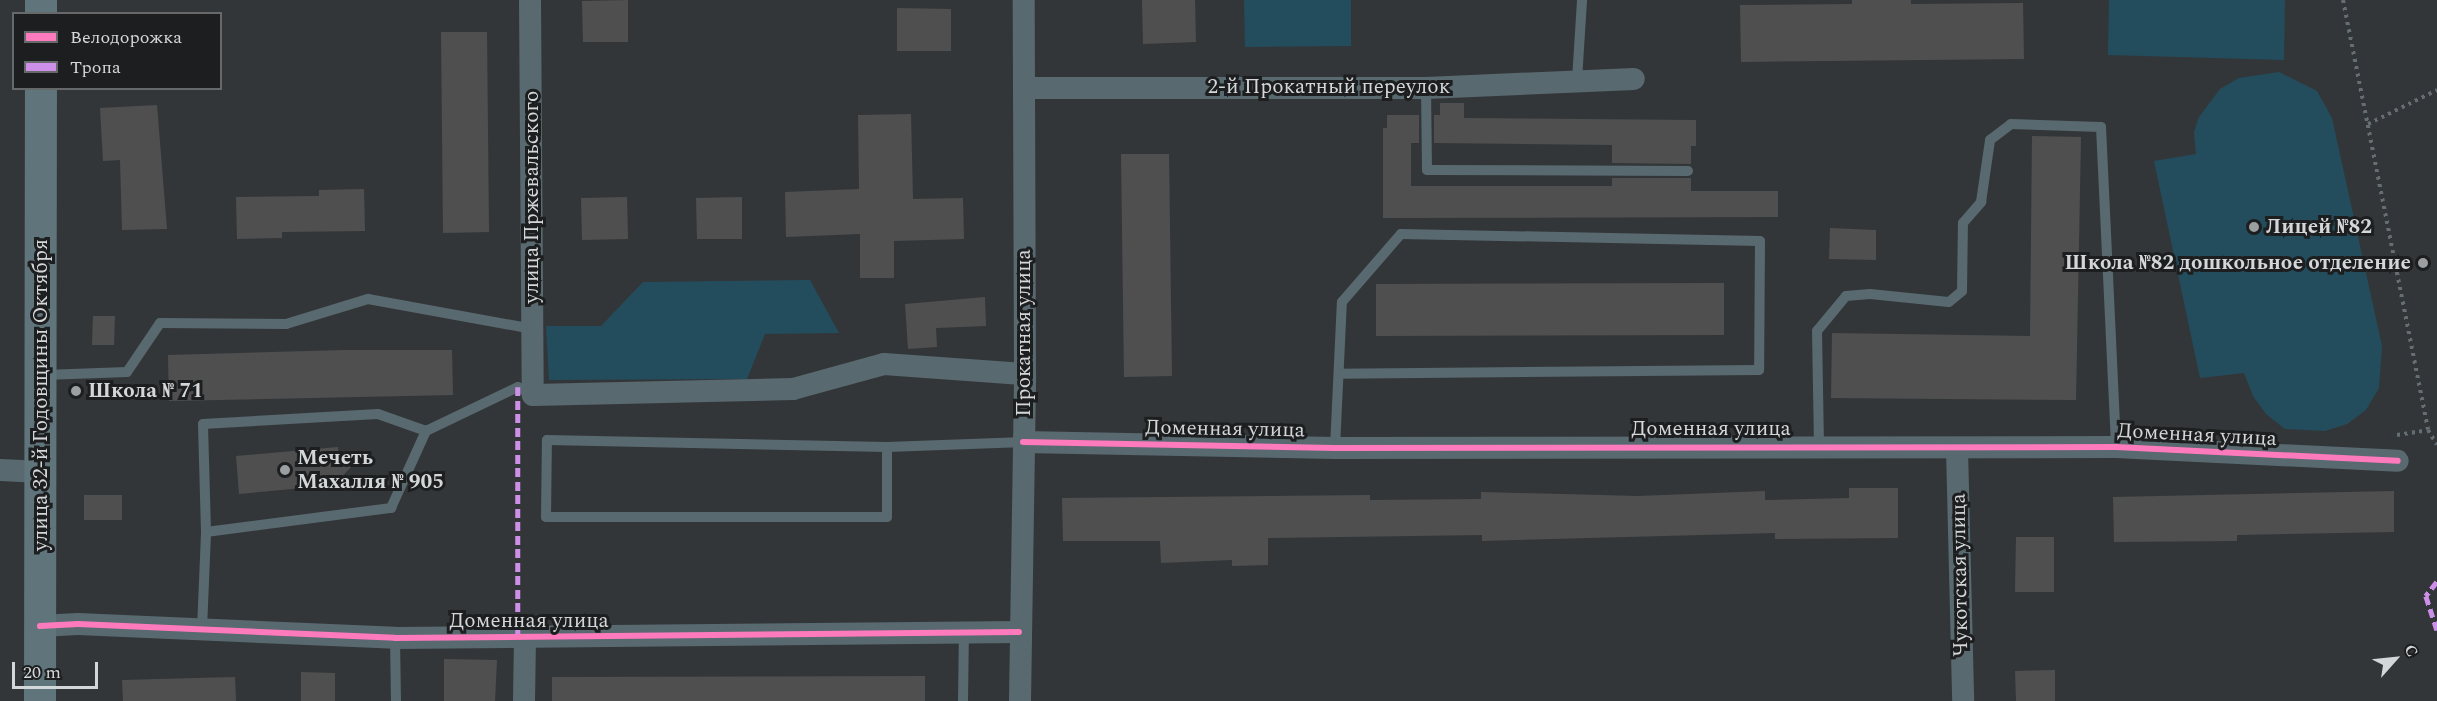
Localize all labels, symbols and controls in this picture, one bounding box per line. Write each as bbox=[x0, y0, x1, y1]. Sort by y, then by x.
legend bbox=[12, 12, 222, 90]
text: Велодорожка bbox=[70, 24, 182, 51]
text: Тропа bbox=[70, 54, 121, 81]
street label: 2-й Прокатный переулок bbox=[1208, 74, 1450, 100]
street label: улица Пржевальского bbox=[519, 91, 545, 303]
place label: Лицей №82 bbox=[2266, 214, 2372, 240]
marker: Лицей №82 bbox=[2247, 220, 2261, 234]
street label: улица 32-й Годовщины Октября bbox=[28, 239, 54, 551]
street label: Прокатная улица bbox=[1011, 249, 1037, 417]
place label: Школа №82 дошкольное отделение bbox=[2065, 250, 2411, 276]
marker: Школа №82 дошкольное отделение bbox=[2416, 256, 2430, 270]
place label: Школа № 71 bbox=[88, 378, 203, 404]
marker: Школа № 71 bbox=[69, 384, 83, 398]
street label: Доменная улица bbox=[1145, 415, 1305, 443]
street label: Доменная улица bbox=[1631, 416, 1791, 442]
street label: Доменная улица bbox=[2117, 418, 2277, 452]
place label: Мечеть Махалля № 905 bbox=[297, 445, 444, 495]
marker: Мечеть Махалля № 905 bbox=[278, 463, 292, 477]
street label: Чукотская улица bbox=[1946, 493, 1974, 657]
street label: Доменная улица bbox=[449, 608, 609, 634]
north arrow bbox=[2365, 629, 2425, 689]
text: С bbox=[2398, 640, 2424, 661]
scale bar bbox=[15, 650, 100, 688]
text: 20 m bbox=[23, 659, 61, 686]

